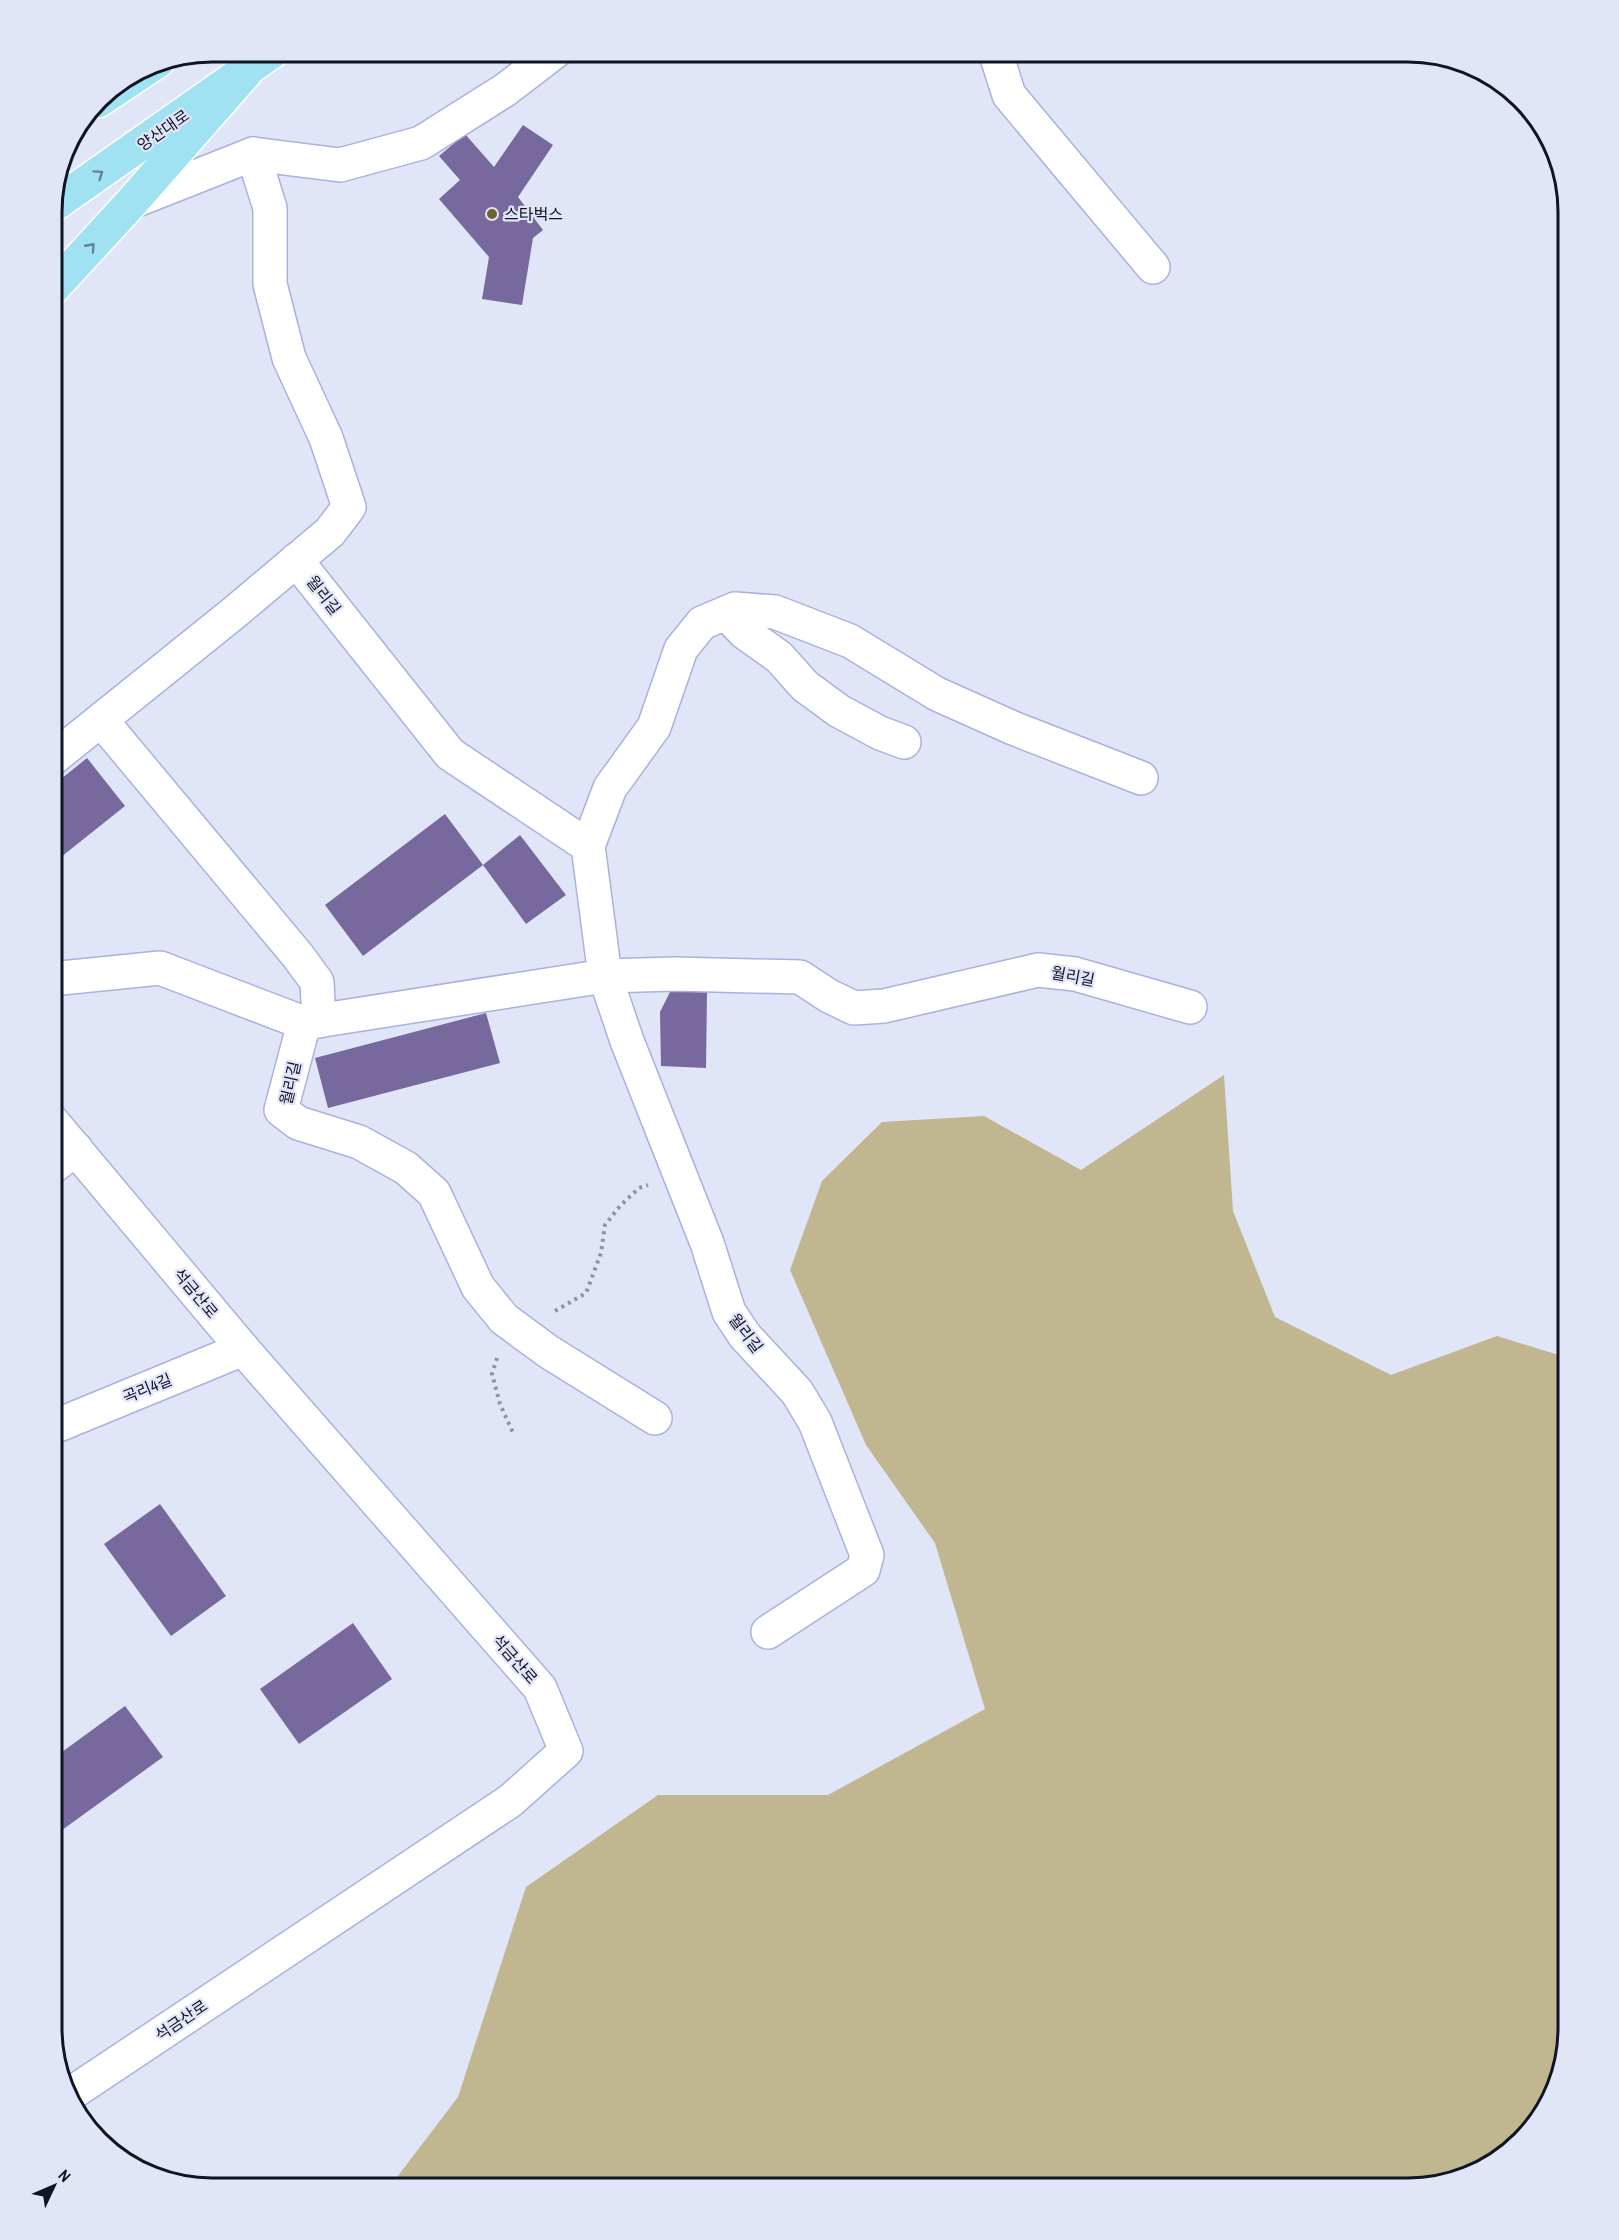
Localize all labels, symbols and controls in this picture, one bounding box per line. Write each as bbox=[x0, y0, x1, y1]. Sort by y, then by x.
street label: 양산대로 bbox=[133, 104, 194, 156]
one-way arrow bbox=[93, 170, 104, 181]
place label: 스타벅스 bbox=[504, 203, 563, 225]
marker: 스타벅스 bbox=[485, 207, 499, 221]
one-way arrow bbox=[84, 243, 95, 254]
street label: 월리길 bbox=[302, 571, 346, 619]
street label: 월리길 bbox=[1049, 961, 1097, 991]
street label: 월리길 bbox=[274, 1059, 306, 1107]
street label: 석금산로 bbox=[169, 1263, 224, 1323]
street label: 월리길 bbox=[724, 1309, 768, 1357]
street label: 곡리4길 bbox=[119, 1368, 175, 1408]
street label: 석금산로 bbox=[487, 1630, 543, 1689]
street label: 석금산로 bbox=[150, 1994, 212, 2046]
north arrow bbox=[24, 2156, 84, 2216]
text: N bbox=[54, 2165, 76, 2187]

